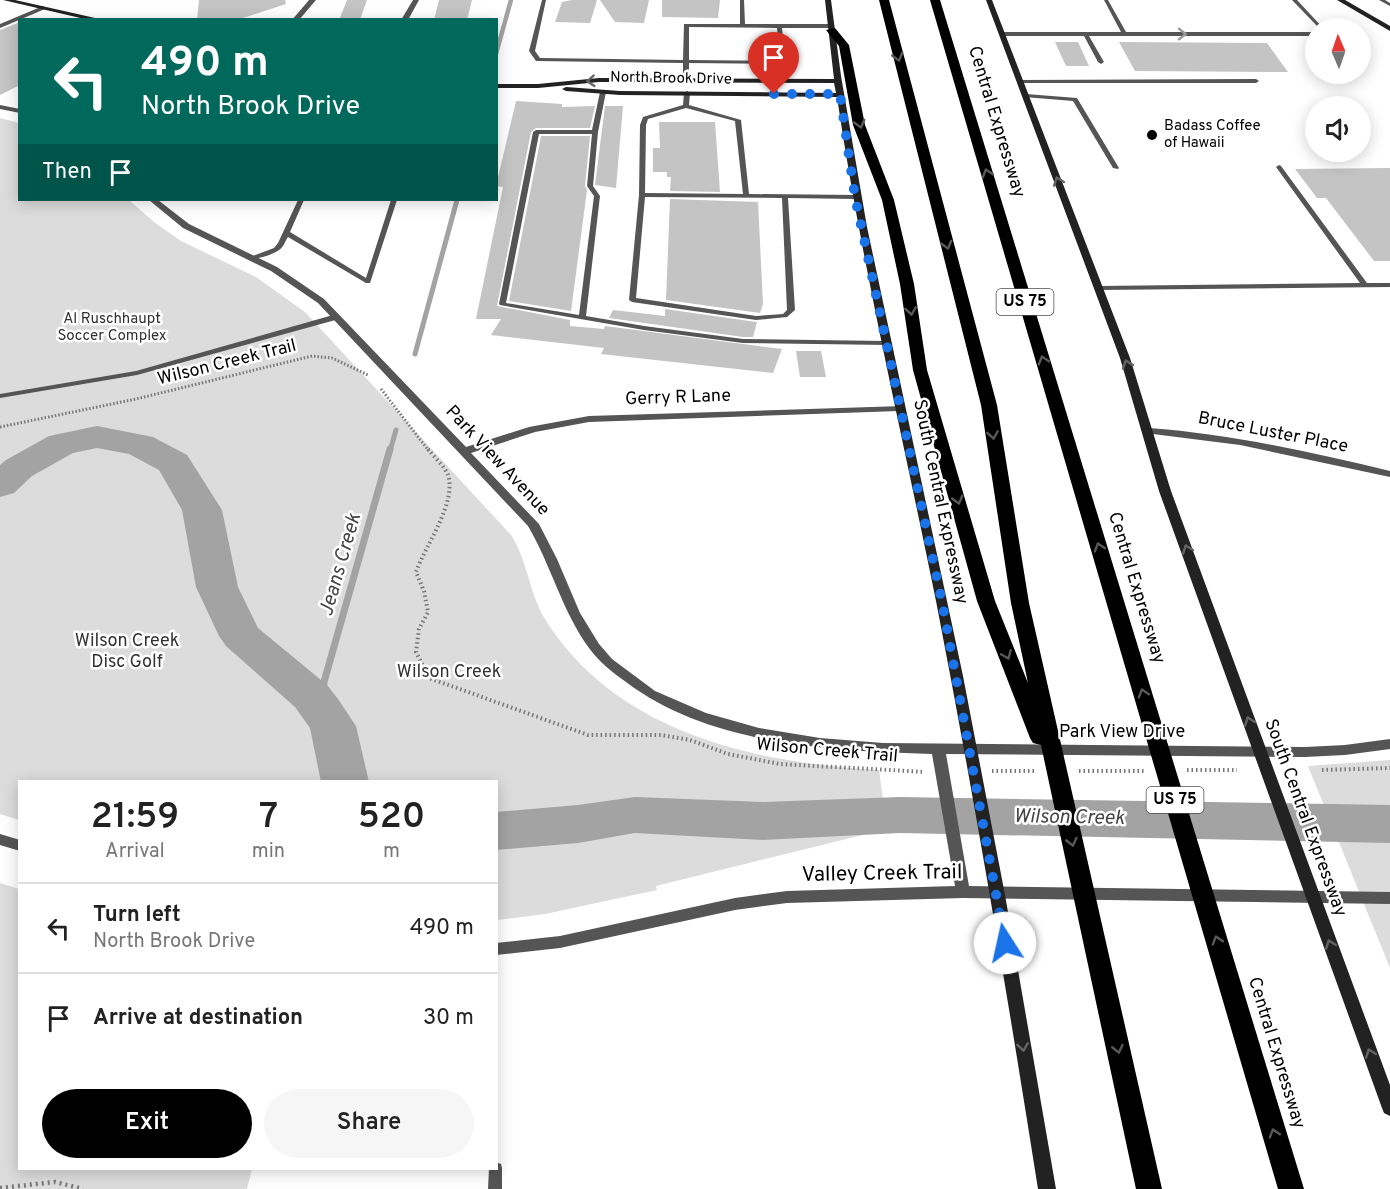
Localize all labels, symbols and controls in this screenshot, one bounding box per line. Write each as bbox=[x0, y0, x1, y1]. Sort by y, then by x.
north arrow bbox=[1305, 18, 1371, 84]
map controls bbox=[1305, 18, 1371, 162]
one-way arrow bbox=[1178, 28, 1187, 40]
pin bbox=[748, 32, 799, 94]
text: 490 m bbox=[141, 38, 269, 91]
icon: arrive bbox=[757, 41, 790, 74]
icon: left bbox=[42, 42, 120, 120]
street label: Central Expressway bbox=[962, 43, 1030, 201]
one-way arrow bbox=[891, 51, 904, 61]
street label: North Brook Drive bbox=[610, 68, 732, 90]
one-way arrow bbox=[586, 74, 595, 87]
text: North Brook Drive bbox=[141, 90, 360, 124]
button: sound bbox=[1305, 96, 1371, 162]
place label: Badass Coffee of Hawaii bbox=[1164, 117, 1261, 153]
one-way arrow bbox=[853, 118, 865, 129]
marker: Badass Coffee of Hawaii bbox=[1145, 128, 1159, 142]
icon: arrive bbox=[104, 156, 137, 189]
text: Then bbox=[42, 159, 92, 186]
one-way arrow bbox=[982, 169, 994, 179]
one-way arrow bbox=[1053, 177, 1066, 187]
one-way arrow bbox=[940, 240, 953, 250]
road number: US 75 bbox=[996, 289, 1054, 315]
one-way arrow bbox=[905, 307, 917, 316]
park label: Al Ruschhaupt Soccer Complex bbox=[58, 310, 167, 346]
street label: Wilson Creek Trail bbox=[155, 335, 299, 391]
one-way arrow bbox=[1038, 355, 1050, 366]
one-way arrow bbox=[1122, 359, 1134, 370]
street label: Gerry R Lane bbox=[625, 385, 731, 411]
street label: South Central Expressway bbox=[907, 398, 973, 606]
street label: Park View Avenue bbox=[440, 401, 554, 521]
street label: Bruce Luster Place bbox=[1196, 407, 1350, 459]
one-way arrow bbox=[987, 430, 999, 439]
one-way arrow bbox=[951, 494, 963, 505]
street label: Central Expressway bbox=[1102, 509, 1170, 667]
water label: Jeans Creek bbox=[314, 510, 368, 619]
one-way arrow bbox=[1094, 542, 1106, 553]
one-way arrow bbox=[1181, 545, 1194, 555]
park label: Wilson Creek Disc Golf bbox=[75, 630, 179, 674]
one-way arrow bbox=[1000, 649, 1012, 660]
park label: Wilson Creek bbox=[397, 661, 501, 684]
one-way arrow bbox=[1138, 688, 1150, 699]
one-way arrow bbox=[1244, 716, 1257, 727]
street label: South Central Expressway bbox=[1258, 716, 1352, 920]
street label: Park View Drive bbox=[1059, 721, 1185, 744]
street label: Wilson Creek Trail bbox=[755, 733, 899, 769]
road number: US 75 bbox=[1146, 787, 1204, 813]
text: 21:59 bbox=[91, 795, 179, 841]
text: 7 bbox=[259, 795, 278, 841]
text: 520 bbox=[358, 795, 425, 841]
water label: Wilson Creek bbox=[1013, 804, 1126, 832]
one-way arrow bbox=[1064, 837, 1077, 847]
text: Arrival bbox=[105, 839, 165, 865]
text: min bbox=[252, 839, 285, 865]
text: m bbox=[383, 839, 400, 865]
street label: Valley Creek Trail bbox=[801, 859, 963, 889]
text: Turn left bbox=[93, 902, 181, 929]
position arrow bbox=[973, 911, 1037, 975]
icon: left bbox=[42, 912, 75, 945]
text: 490 m bbox=[410, 915, 474, 942]
text: North Brook Drive bbox=[93, 929, 255, 955]
one-way arrow bbox=[1212, 935, 1224, 946]
one-way arrow bbox=[1324, 939, 1337, 950]
street label: Central Expressway bbox=[1242, 974, 1310, 1132]
icon: arrive bbox=[42, 1002, 75, 1035]
text: Arrive at destination bbox=[93, 1005, 303, 1032]
text: 30 m bbox=[423, 1005, 474, 1032]
one-way arrow bbox=[1016, 1041, 1029, 1051]
one-way arrow bbox=[1111, 1044, 1124, 1054]
one-way arrow bbox=[1365, 1049, 1377, 1060]
button: Exit bbox=[42, 1089, 252, 1158]
button: Share bbox=[264, 1089, 474, 1158]
one-way arrow bbox=[1269, 1128, 1282, 1139]

